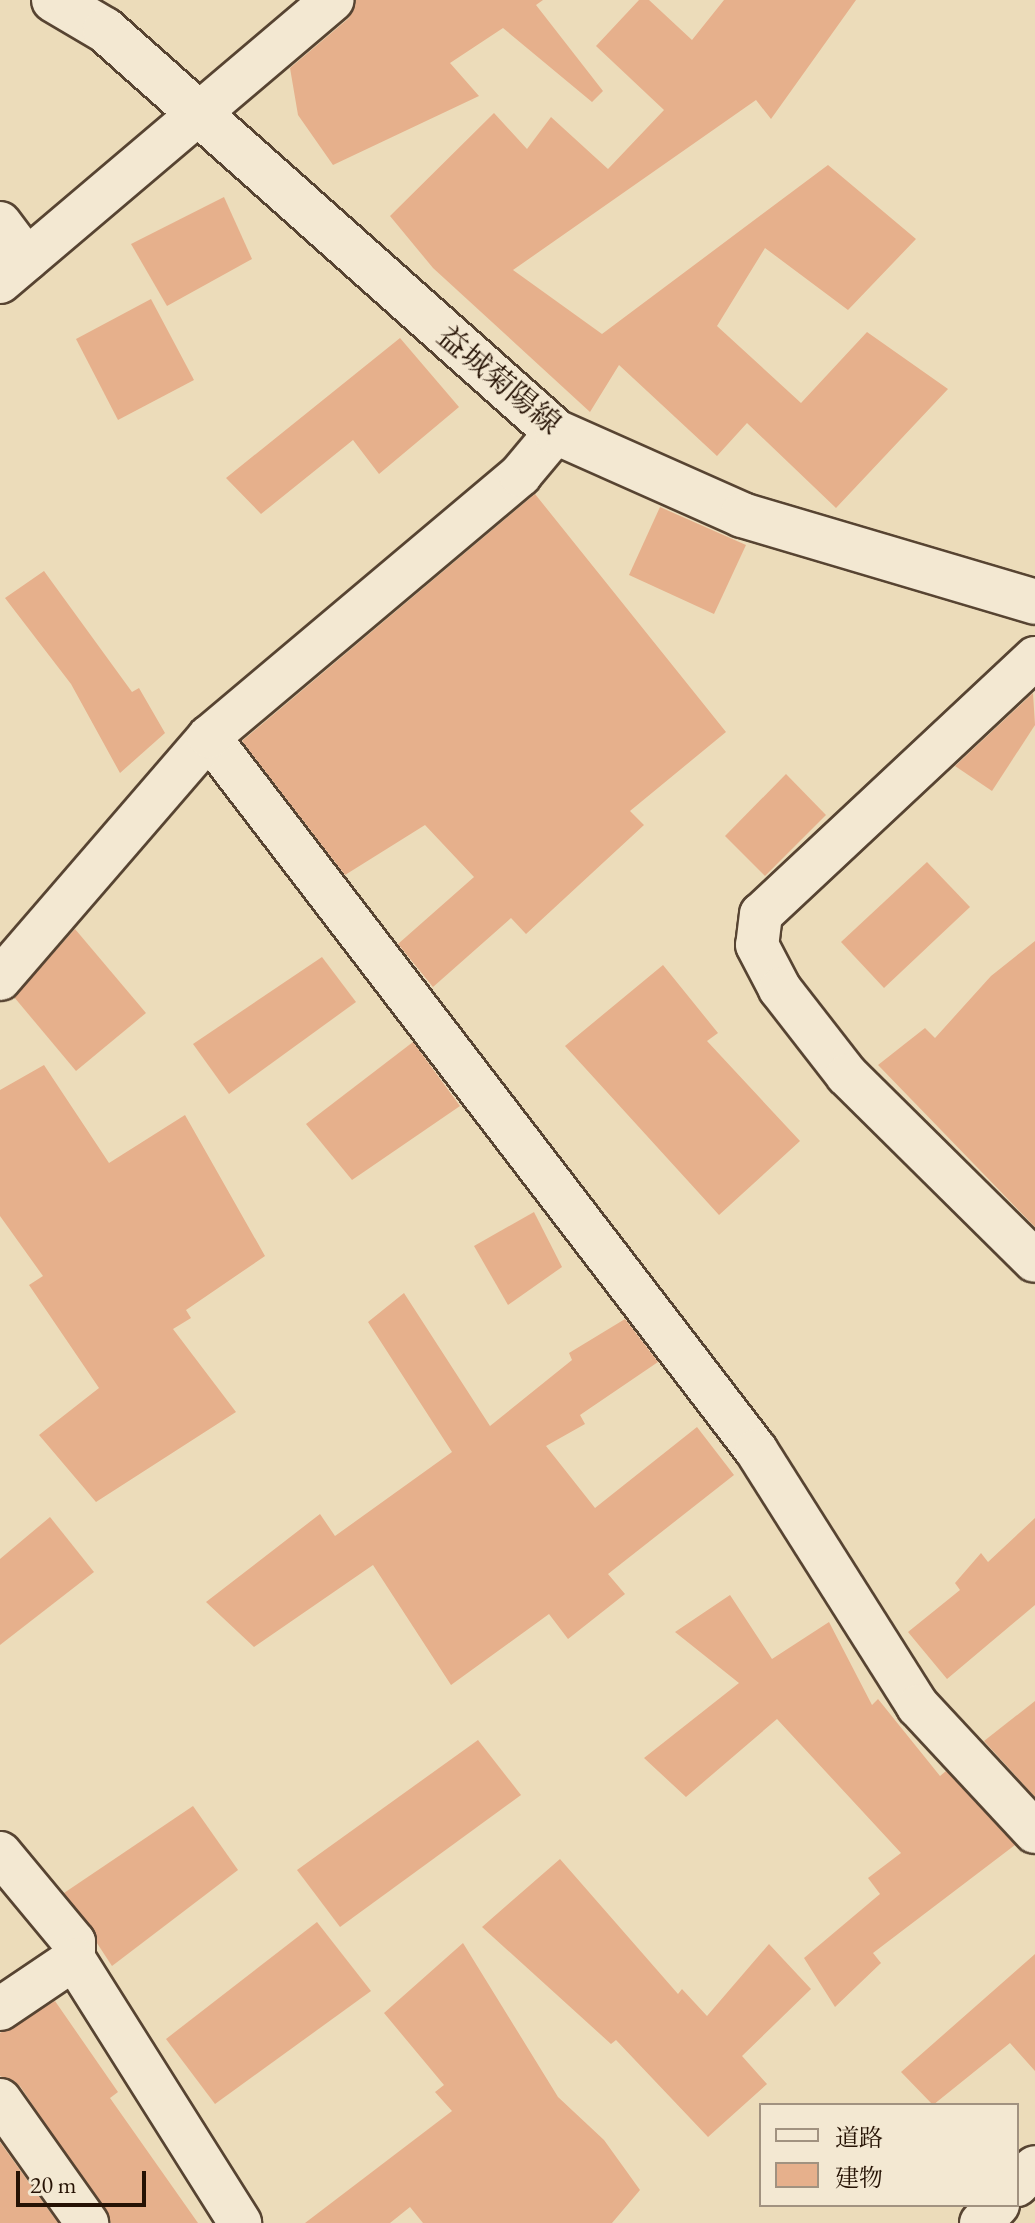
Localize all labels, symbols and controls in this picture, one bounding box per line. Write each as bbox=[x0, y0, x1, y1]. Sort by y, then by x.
street label: 益城菊陽線 bbox=[430, 318, 568, 442]
legend bbox=[759, 2103, 1019, 2207]
text: 道路 bbox=[835, 2122, 883, 2153]
scale bar bbox=[20, 2155, 150, 2205]
text: 建物 bbox=[835, 2162, 883, 2193]
text: 20 m bbox=[30, 2169, 77, 2200]

